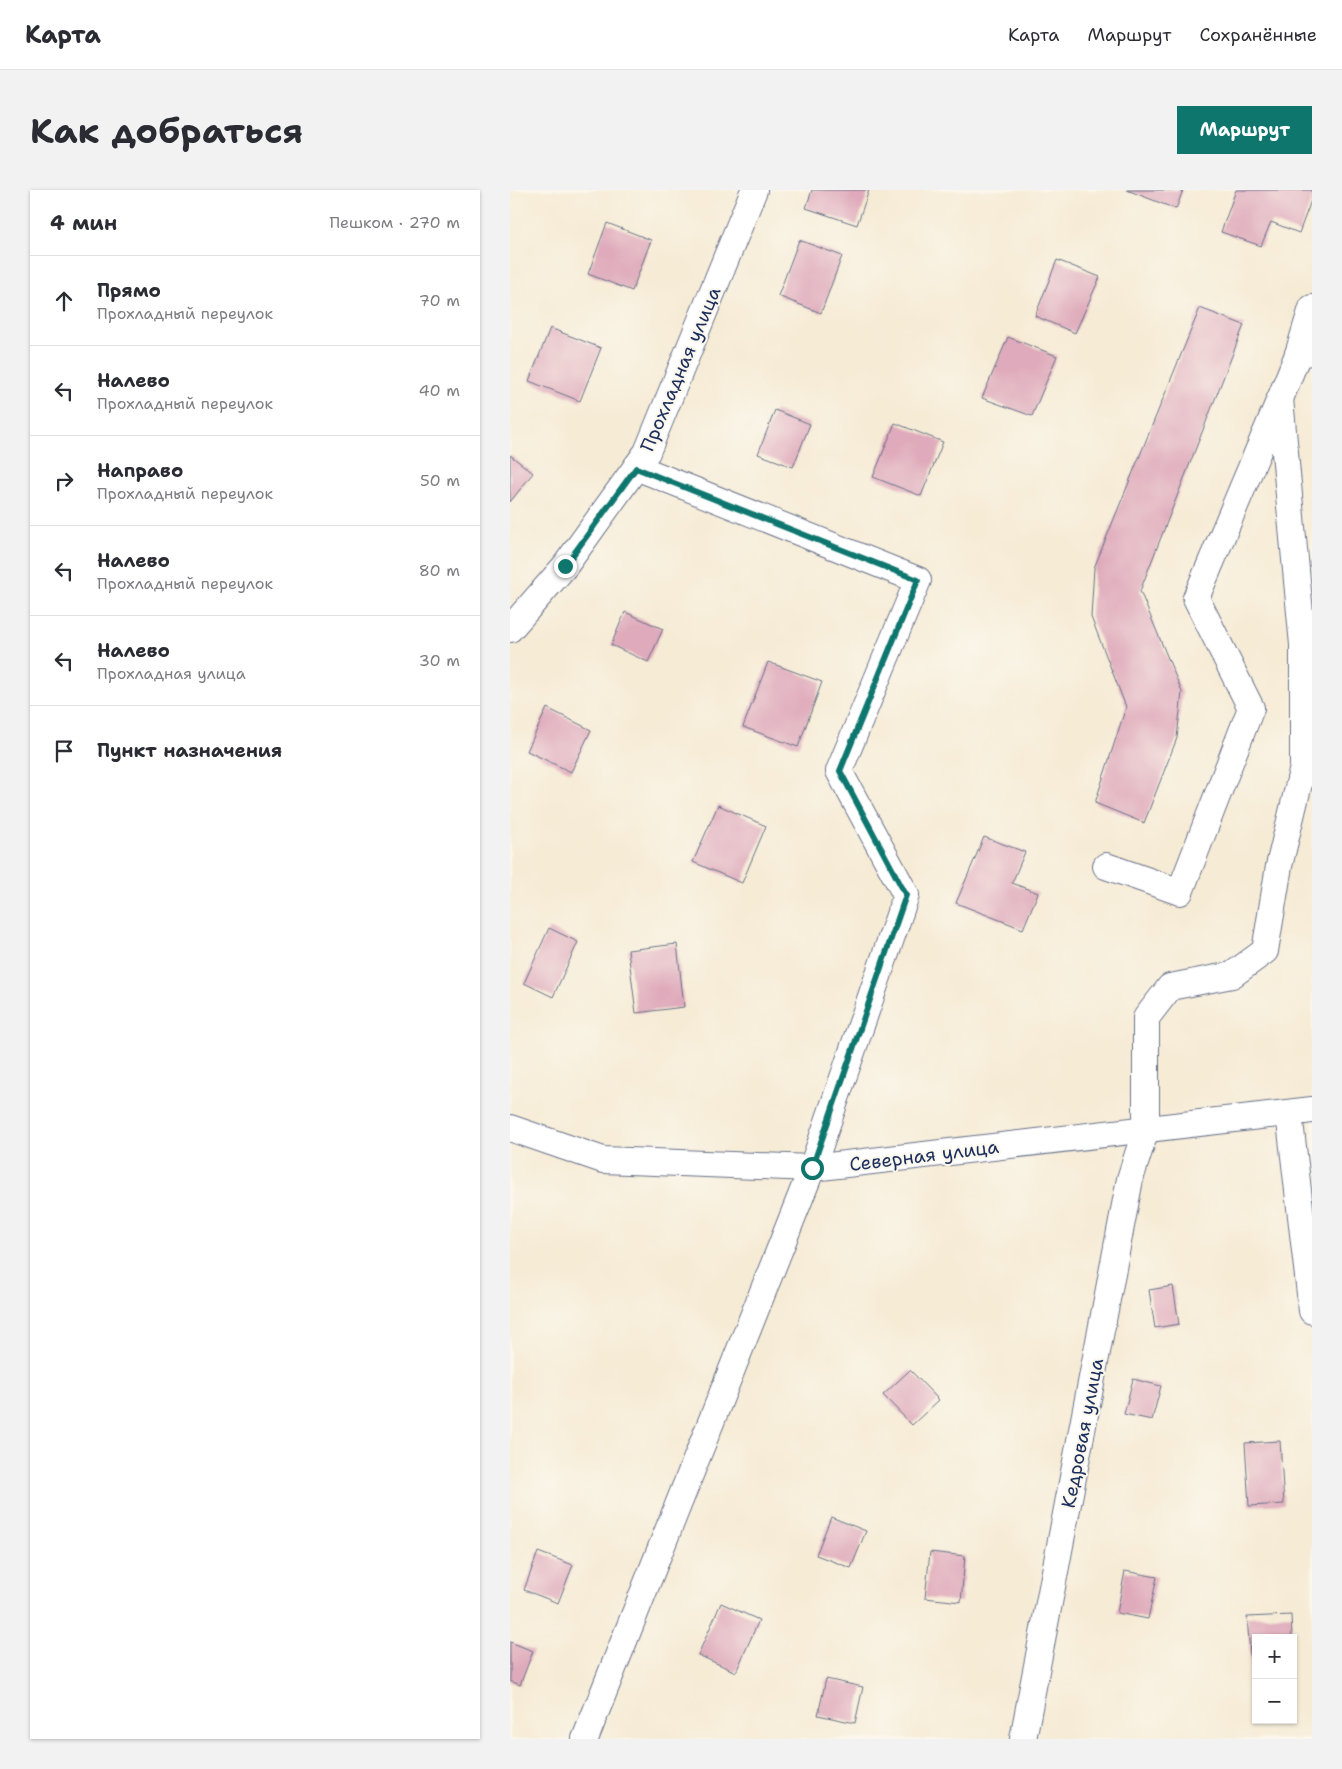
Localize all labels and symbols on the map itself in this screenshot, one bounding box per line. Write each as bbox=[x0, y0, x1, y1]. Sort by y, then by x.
street label: Прохладная улица bbox=[634, 283, 727, 455]
route end bbox=[554, 555, 577, 578]
street label: Северная улица bbox=[848, 1134, 1000, 1177]
route start bbox=[801, 1157, 824, 1180]
street label: Кедровая улица bbox=[1056, 1356, 1109, 1510]

